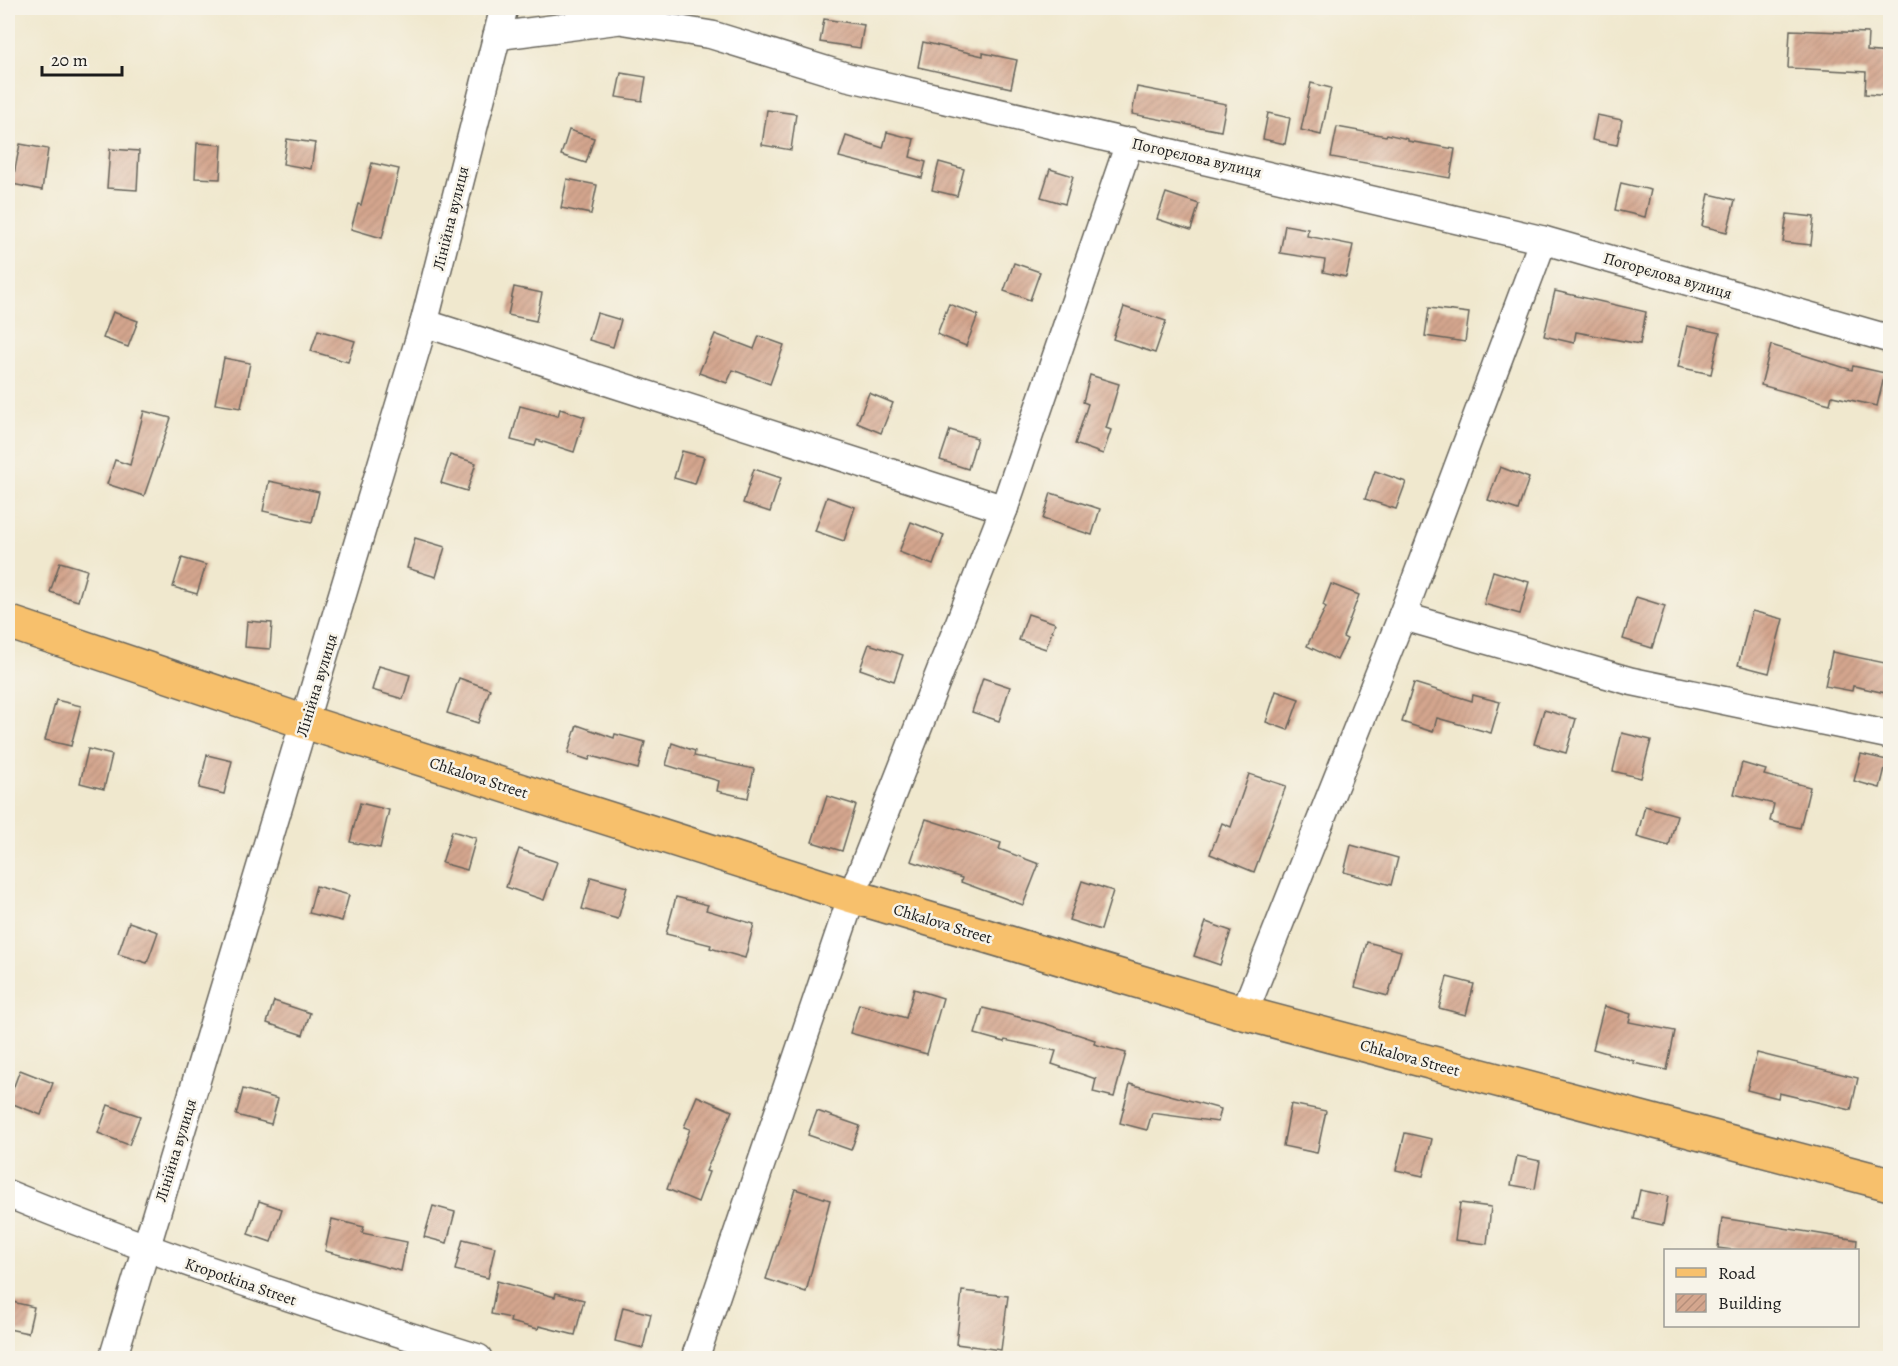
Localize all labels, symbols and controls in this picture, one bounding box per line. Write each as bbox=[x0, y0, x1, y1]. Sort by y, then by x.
scale bar bbox=[42, 39, 122, 77]
text: 20 m bbox=[51, 48, 88, 72]
street label: Погорєлова вулиця bbox=[1130, 132, 1264, 184]
street label: Лінійна вулиця bbox=[427, 164, 475, 273]
street label: Погорєлова вулиця bbox=[1601, 247, 1735, 305]
street label: Лінійна вулиця bbox=[291, 631, 343, 739]
street label: Chkalova Street bbox=[427, 752, 531, 804]
street label: Chkalova Street bbox=[891, 899, 995, 949]
street label: Chkalova Street bbox=[1358, 1034, 1462, 1082]
street label: Лінійна вулиця bbox=[150, 1096, 202, 1204]
legend bbox=[1664, 1249, 1859, 1327]
street label: Kropotkina Street bbox=[182, 1253, 300, 1311]
text: Road bbox=[1718, 1261, 1756, 1285]
text: Building bbox=[1718, 1291, 1782, 1315]

